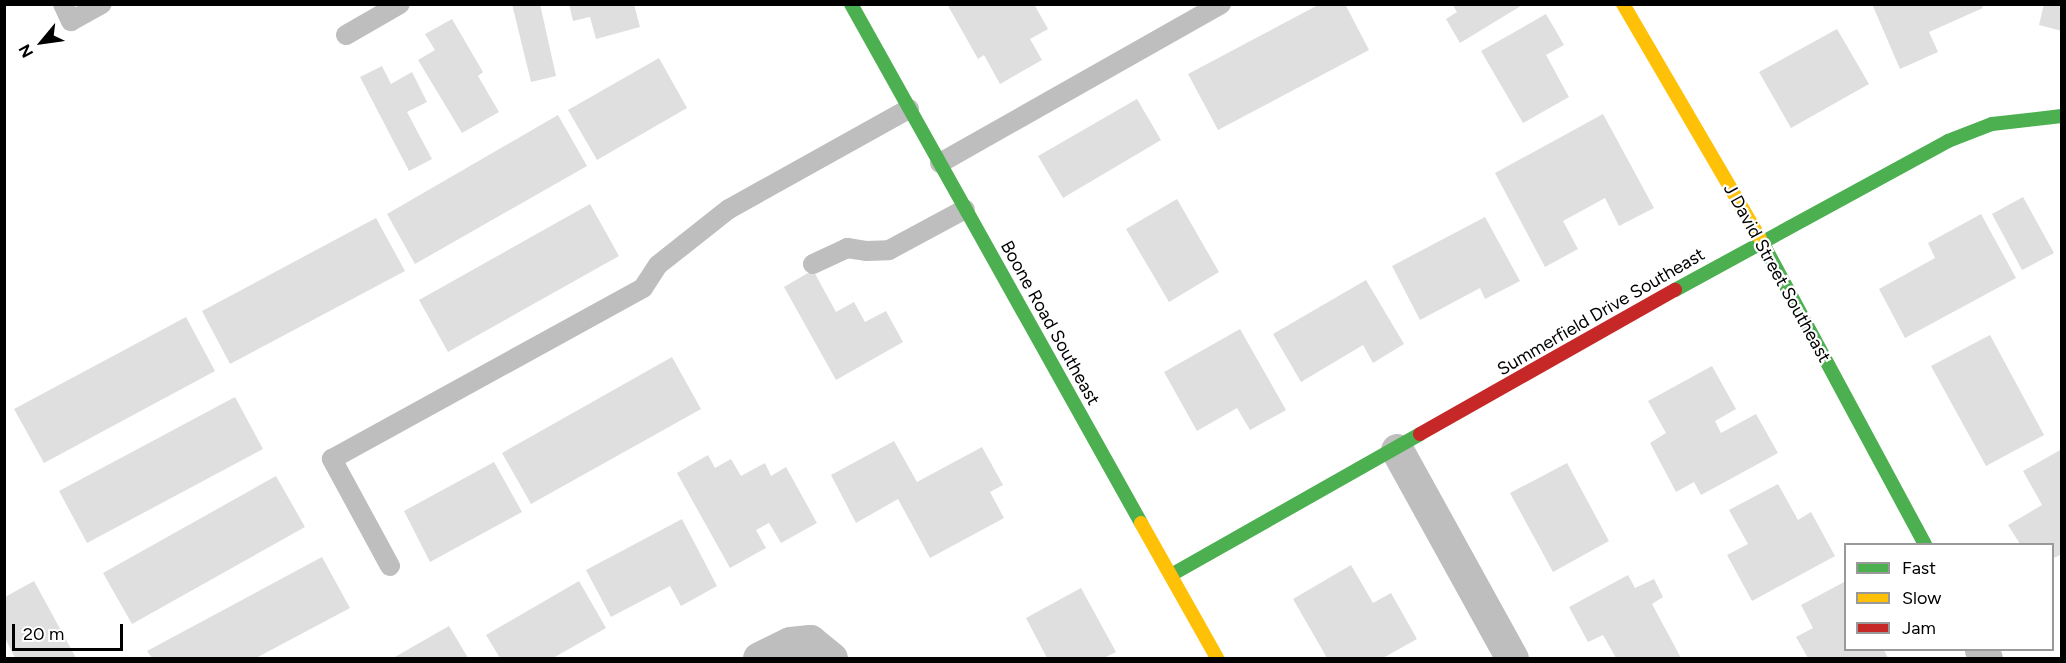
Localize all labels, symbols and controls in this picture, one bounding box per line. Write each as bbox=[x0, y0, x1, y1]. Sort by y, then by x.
north arrow bbox=[12, 12, 72, 72]
text: N bbox=[15, 41, 37, 61]
street label: J David Street Southeast bbox=[1719, 180, 1835, 366]
street label: Boone Road Southeast bbox=[996, 237, 1104, 409]
street label: Summerfield Drive Southeast bbox=[1493, 244, 1709, 380]
legend bbox=[1844, 543, 2054, 651]
text: Fast bbox=[1902, 557, 1936, 579]
text: Slow bbox=[1902, 587, 1941, 609]
scale bar bbox=[15, 612, 126, 650]
text: Jam bbox=[1902, 617, 1936, 639]
text: 20 m bbox=[23, 623, 64, 645]

